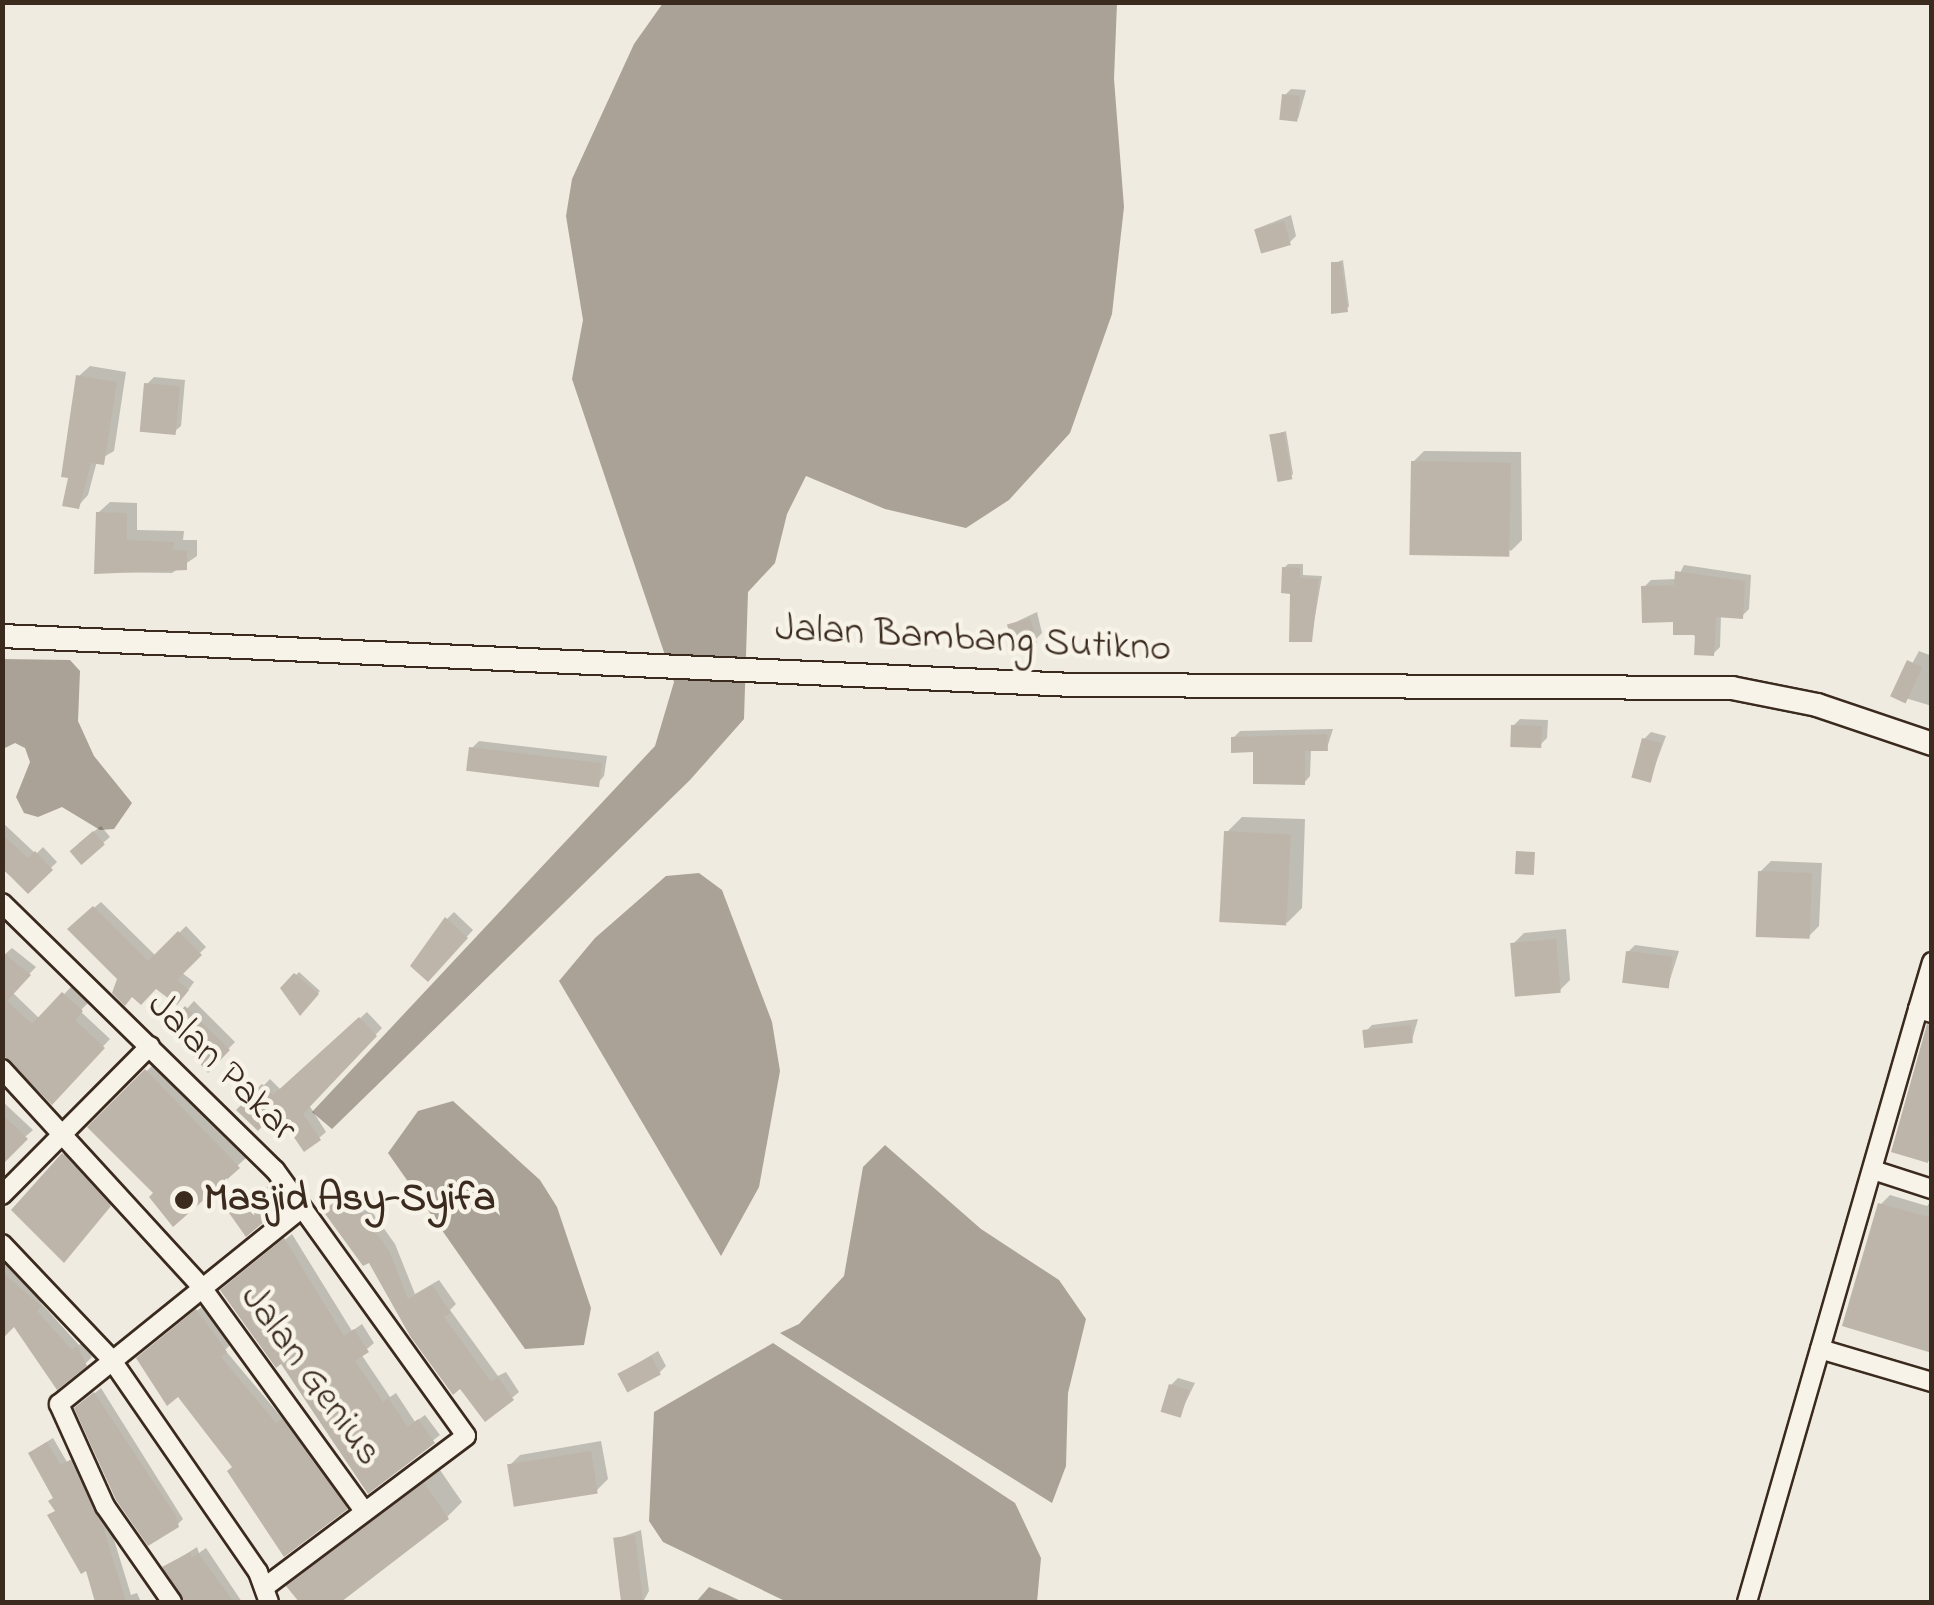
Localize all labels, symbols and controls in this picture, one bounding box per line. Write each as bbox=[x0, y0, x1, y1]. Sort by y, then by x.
street label: Jalan Bambang Sutikno bbox=[774, 606, 1172, 674]
street label: Jalan Pakar bbox=[136, 983, 306, 1153]
place label: Masjid Asy-Syifa bbox=[204, 1176, 495, 1224]
marker: Masjid Asy-Syifa bbox=[173, 1189, 195, 1211]
street label: Jalan Genius bbox=[228, 1276, 392, 1476]

